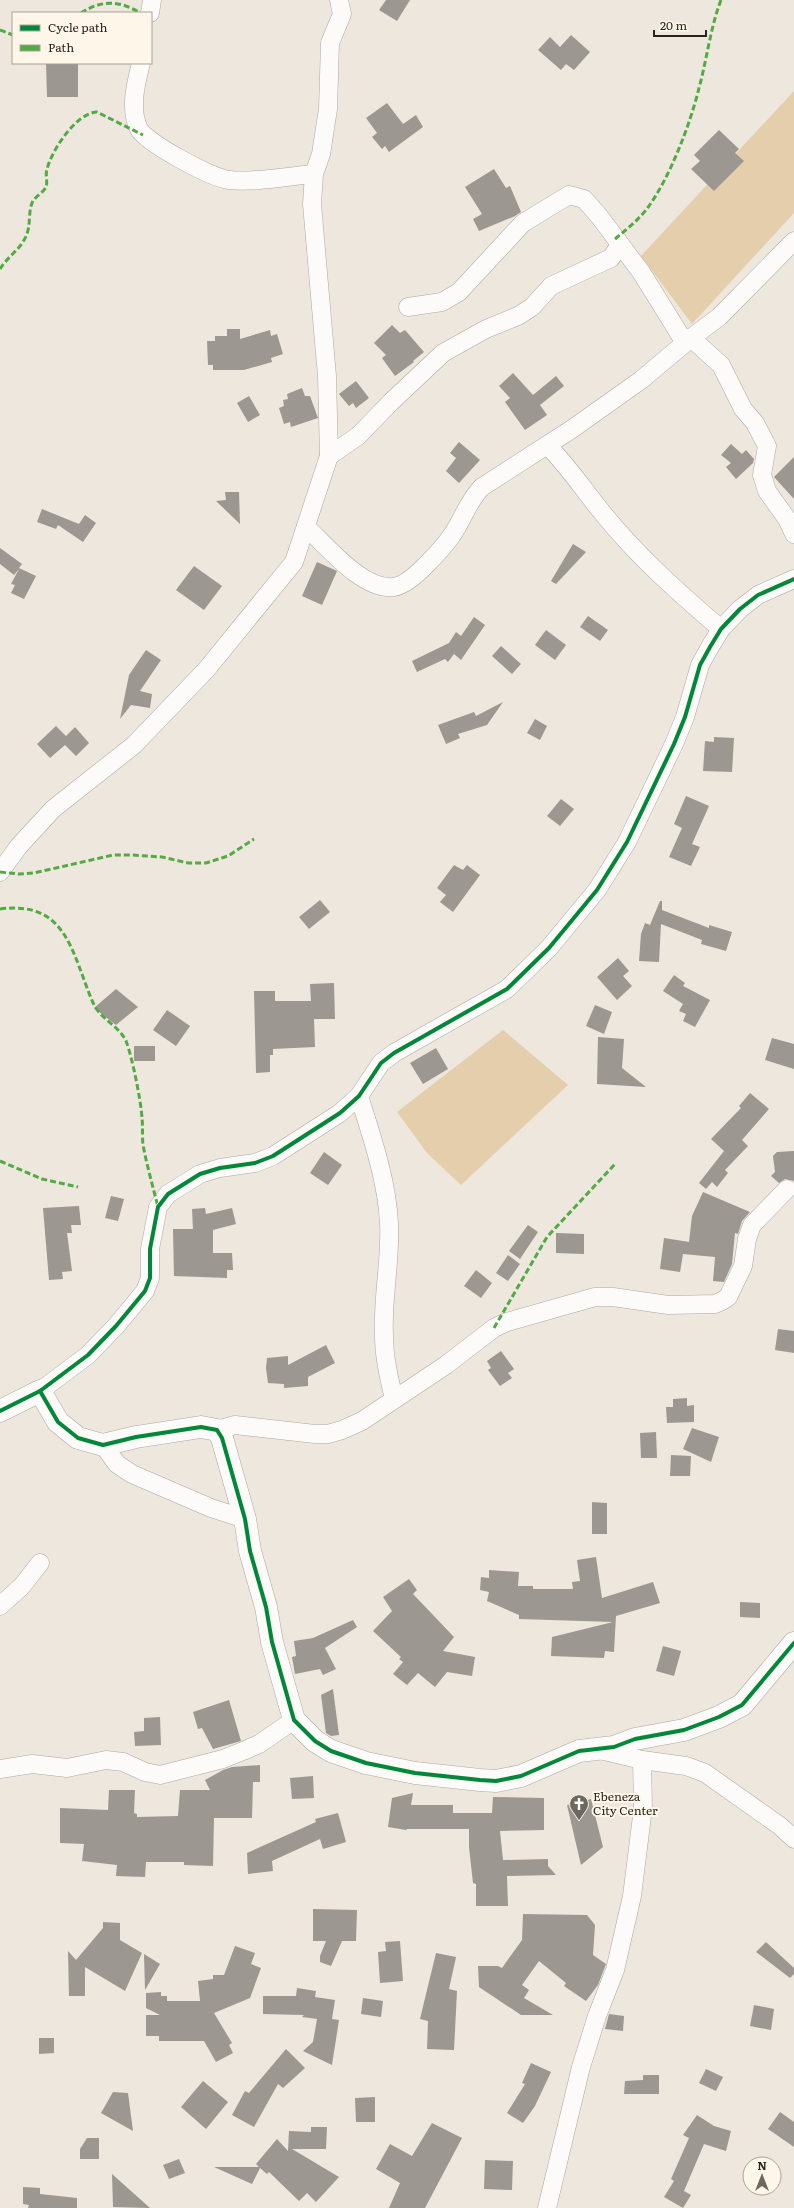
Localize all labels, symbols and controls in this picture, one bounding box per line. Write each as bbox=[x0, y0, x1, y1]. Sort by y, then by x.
legend bbox=[12, 12, 152, 64]
scale bar bbox=[654, 12, 706, 38]
text: 20 m bbox=[660, 16, 687, 34]
text: Cycle path bbox=[48, 18, 108, 36]
text: Path bbox=[48, 38, 74, 56]
place label: Ebeneza City Center bbox=[593, 1787, 658, 1819]
church icon: Ebeneza City Center bbox=[568, 1793, 590, 1821]
north arrow bbox=[742, 2156, 782, 2196]
text: N bbox=[757, 2157, 767, 2173]

